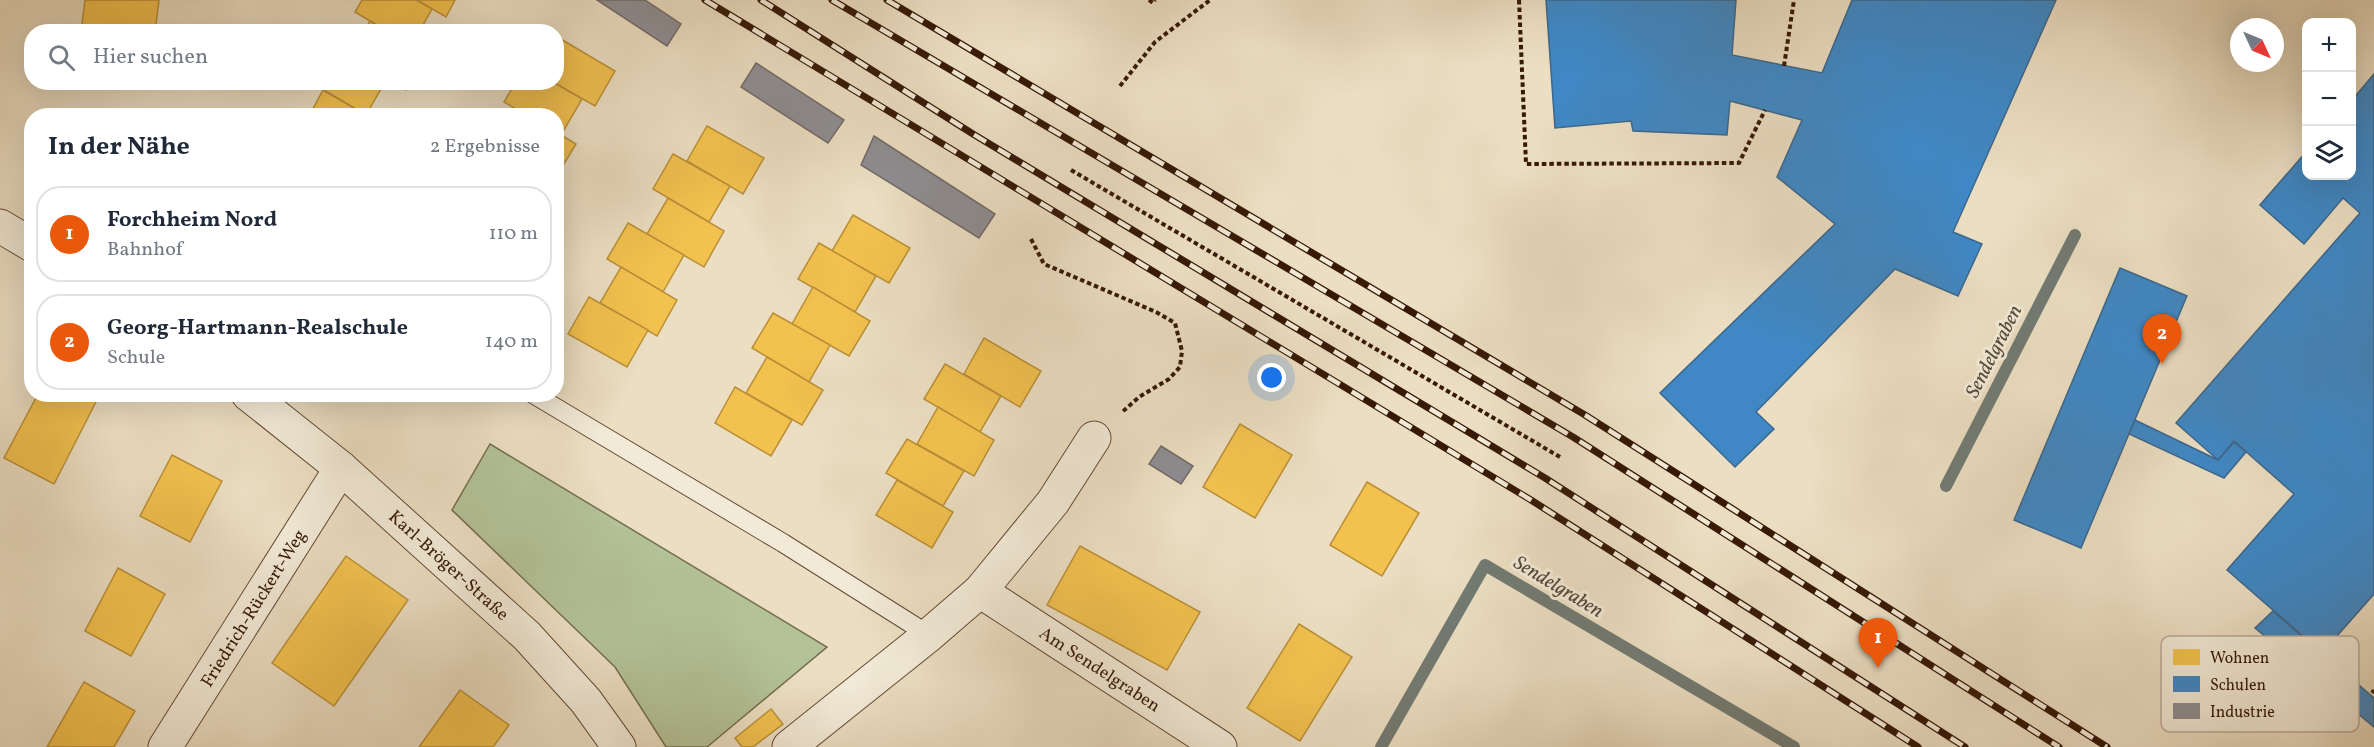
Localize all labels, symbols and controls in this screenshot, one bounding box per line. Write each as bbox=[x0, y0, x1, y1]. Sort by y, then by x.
north arrow bbox=[2230, 18, 2284, 72]
map controls bbox=[2302, 18, 2356, 180]
button: + bbox=[2302, 18, 2356, 72]
search box bbox=[24, 24, 564, 90]
icon: search bbox=[45, 41, 78, 74]
text: Hier suchen bbox=[93, 42, 208, 73]
button: − bbox=[2302, 72, 2356, 126]
button: layers bbox=[2302, 126, 2356, 180]
text: In der Nähe bbox=[48, 129, 190, 165]
text: 2 Ergebnisse bbox=[430, 133, 540, 161]
text: Forchheim Nord bbox=[107, 205, 277, 236]
text: 1 bbox=[65, 220, 74, 248]
text: 110 m bbox=[489, 220, 538, 248]
text: Bahnhof bbox=[107, 236, 183, 264]
water label: Sendelgraben bbox=[1959, 301, 2030, 403]
text: Georg-Hartmann-Realschule bbox=[107, 313, 408, 344]
pin: 2 bbox=[2142, 314, 2182, 364]
text: 2 bbox=[64, 328, 75, 356]
text: 140 m bbox=[485, 328, 538, 356]
text: Schule bbox=[107, 344, 165, 372]
your location bbox=[1257, 363, 1286, 392]
street label: Karl-Bröger-Straße bbox=[382, 505, 514, 627]
street label: Friedrich-Rückert-Weg bbox=[196, 525, 313, 692]
water label: Sendelgraben bbox=[1508, 550, 1608, 626]
pin: 1 bbox=[1858, 618, 1898, 668]
street label: Am Sendelgraben bbox=[1034, 622, 1165, 719]
legend bbox=[2161, 636, 2359, 732]
text: Wohnen bbox=[2210, 648, 2269, 670]
text: Schulen bbox=[2210, 675, 2266, 697]
text: Industrie bbox=[2210, 702, 2275, 724]

